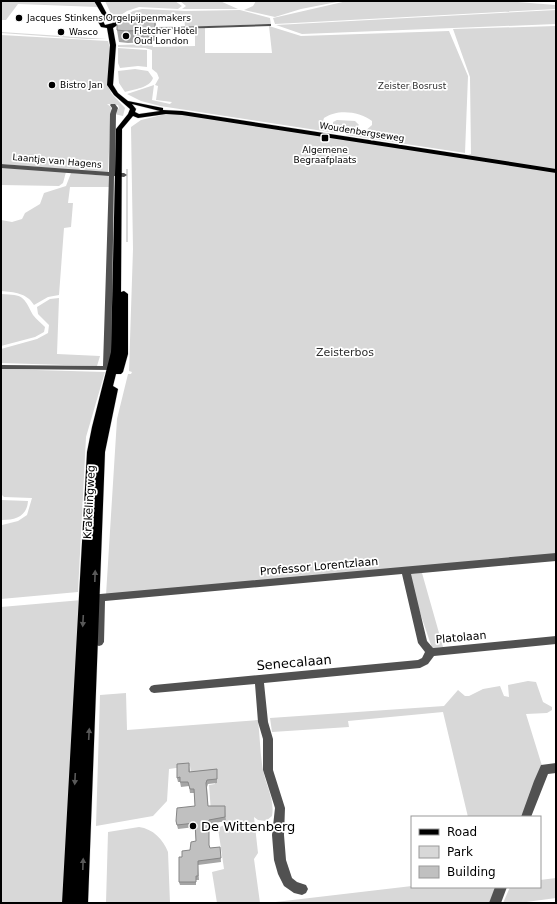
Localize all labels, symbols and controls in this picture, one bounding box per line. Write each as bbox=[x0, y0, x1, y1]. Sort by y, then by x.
marker: Jacques Stinkens Orgelpijpenmakers bbox=[14, 13, 24, 23]
place label: Jacques Stinkens Orgelpijpenmakers bbox=[26, 13, 191, 23]
place label: Fletcher Hotel Oud London bbox=[134, 26, 197, 46]
marker: Wasco bbox=[56, 27, 66, 37]
place label: Wasco bbox=[69, 27, 98, 37]
marker: Fletcher Hotel Oud London bbox=[121, 31, 131, 41]
marker: Bistro Jan bbox=[47, 80, 57, 90]
place label: Bistro Jan bbox=[60, 80, 103, 90]
park label: Zeister Bosrust bbox=[378, 81, 447, 91]
street label: Woudenbergseweg bbox=[319, 120, 405, 144]
marker: Algemene Begraafplaats bbox=[320, 133, 330, 143]
place label: Algemene Begraafplaats bbox=[294, 145, 357, 165]
street label: Laantje van Hagens bbox=[12, 152, 102, 170]
park label: Zeisterbos bbox=[316, 346, 374, 359]
street label: Krakelingweg bbox=[81, 465, 98, 539]
street label: Professor Lorentzlaan bbox=[259, 555, 379, 578]
one-way arrow bbox=[91, 570, 98, 582]
one-way arrow bbox=[80, 615, 87, 627]
street label: Platolaan bbox=[435, 629, 487, 646]
street label: Senecalaan bbox=[256, 652, 332, 673]
one-way arrow bbox=[85, 728, 92, 740]
one-way arrow bbox=[72, 773, 79, 785]
legend bbox=[411, 816, 541, 888]
place label: De Wittenberg bbox=[201, 819, 295, 834]
marker: De Wittenberg bbox=[188, 821, 198, 831]
text: Road bbox=[447, 825, 477, 839]
text: Park bbox=[447, 845, 473, 859]
one-way arrow bbox=[80, 857, 86, 870]
text: Building bbox=[447, 865, 496, 879]

